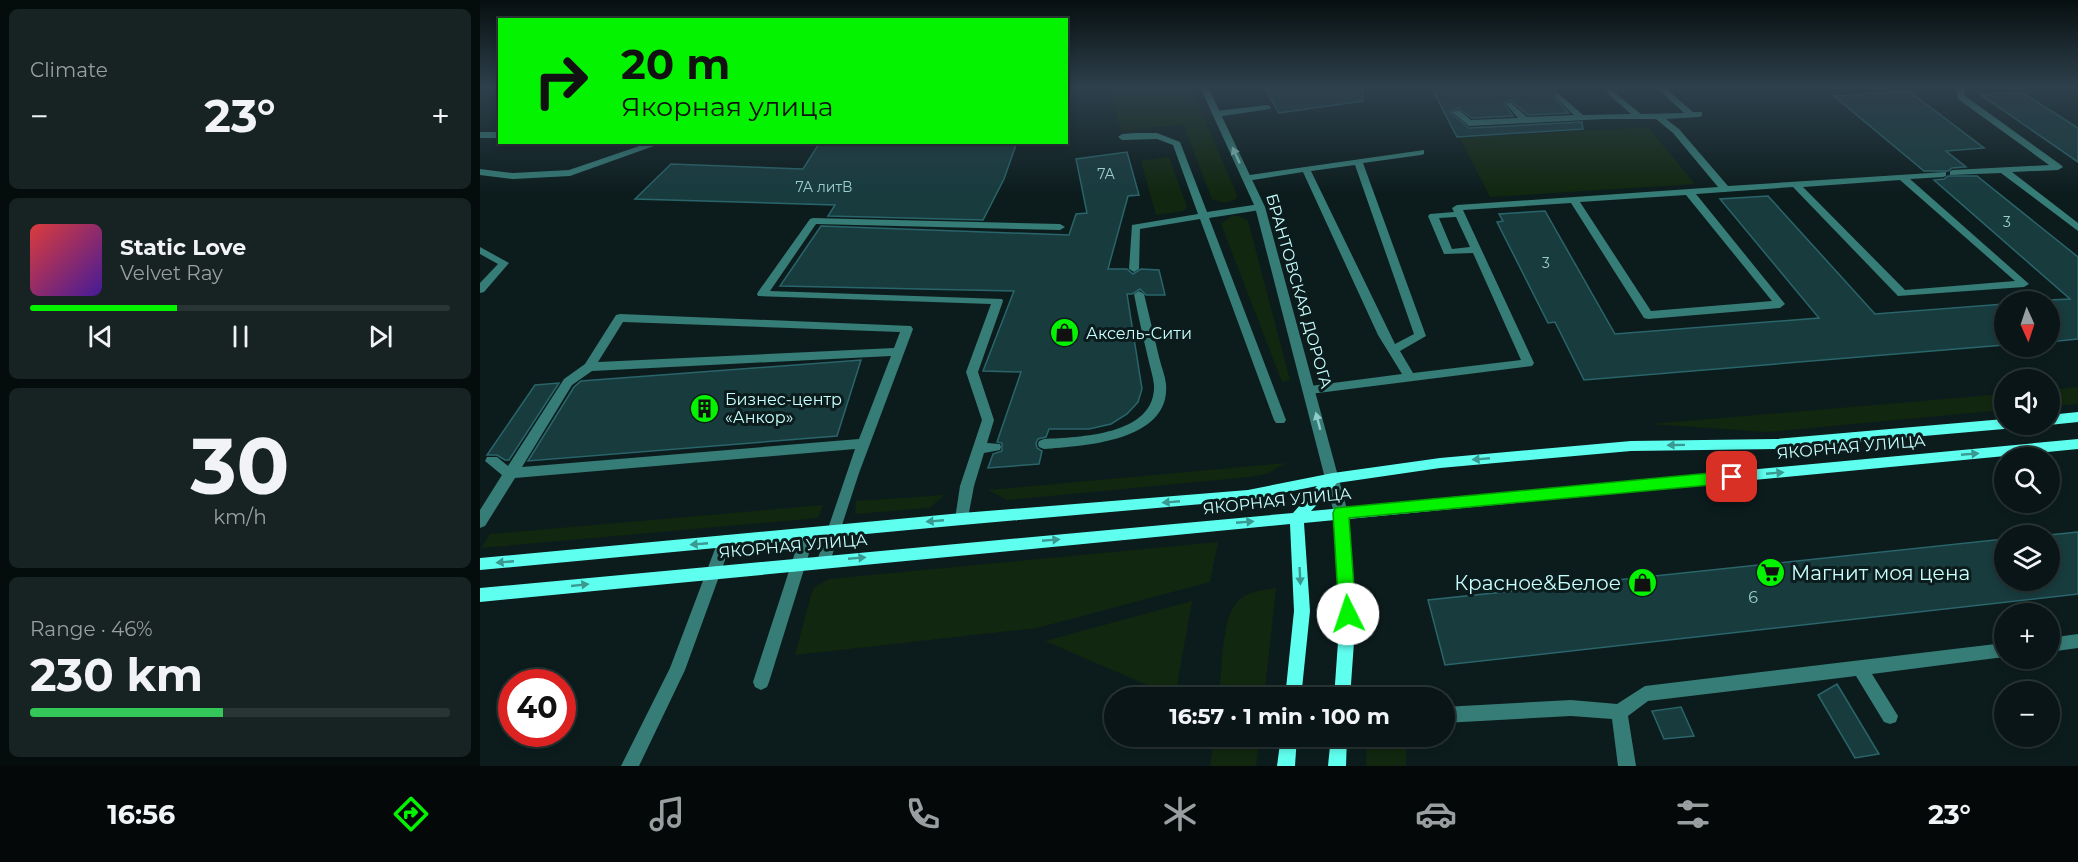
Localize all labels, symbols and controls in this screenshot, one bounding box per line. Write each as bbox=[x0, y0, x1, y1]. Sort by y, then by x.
text: 20 m bbox=[621, 38, 730, 90]
icon: right bbox=[522, 42, 600, 120]
text: Climate bbox=[30, 58, 108, 82]
text: 23° bbox=[204, 88, 276, 143]
text: Якорная улица bbox=[621, 90, 833, 123]
text: − bbox=[30, 96, 49, 136]
text: + bbox=[431, 96, 450, 136]
one-way arrow bbox=[1231, 147, 1240, 164]
house number: 7А bbox=[1097, 165, 1115, 183]
house number: 7А литВ bbox=[796, 178, 853, 196]
street label: БРАНТОВСКАЯ ДОРОГА bbox=[1262, 191, 1336, 391]
house number: 3 bbox=[2003, 213, 2011, 231]
text: Static Love bbox=[120, 234, 246, 261]
house number: 3 bbox=[1542, 254, 1550, 272]
text: Velvet Ray bbox=[120, 261, 223, 285]
north arrow bbox=[1994, 291, 2060, 357]
map controls bbox=[1994, 291, 2060, 747]
shop icon: Аксель-Сити bbox=[1049, 317, 1081, 349]
icon: previous bbox=[84, 320, 117, 353]
icon: pause bbox=[224, 320, 257, 353]
icon: next bbox=[364, 320, 397, 353]
place label: Аксель-Сити bbox=[1086, 324, 1192, 343]
button: sound bbox=[1994, 369, 2060, 435]
place label: Бизнес-центр «Анкор» bbox=[725, 390, 842, 427]
building icon: Бизнес-центр «Анкор» bbox=[688, 392, 720, 424]
one-way arrow bbox=[1313, 412, 1323, 430]
text: 30 bbox=[190, 418, 290, 514]
street label: ЯКОРНАЯ УЛИЦА bbox=[1776, 431, 1926, 463]
one-way arrow bbox=[1666, 440, 1685, 450]
button: search bbox=[1994, 447, 2060, 513]
one-way arrow bbox=[1960, 449, 1979, 459]
pin bbox=[1706, 451, 1757, 502]
one-way arrow bbox=[1472, 454, 1491, 464]
icon: arrive bbox=[1715, 460, 1748, 493]
one-way arrow bbox=[1766, 468, 1785, 478]
street label: ЯКОРНАЯ УЛИЦА bbox=[1202, 484, 1352, 518]
one-way arrow bbox=[1162, 497, 1181, 506]
text: km/h bbox=[213, 505, 267, 529]
one-way arrow bbox=[926, 516, 945, 526]
one-way arrow bbox=[1235, 517, 1254, 527]
button: layers bbox=[1994, 525, 2060, 591]
street label: ЯКОРНАЯ УЛИЦА bbox=[718, 530, 868, 562]
one-way arrow bbox=[1041, 535, 1060, 545]
one-way arrow bbox=[690, 539, 709, 549]
one-way arrow bbox=[847, 553, 866, 563]
one-way arrow bbox=[496, 557, 515, 567]
supermarket icon: Магнит моя цена bbox=[1754, 557, 1786, 589]
place label: Магнит моя цена bbox=[1791, 561, 1970, 585]
one-way arrow bbox=[1296, 566, 1305, 585]
shop icon: Красное&Белое bbox=[1626, 567, 1658, 599]
place label: Красное&Белое bbox=[1454, 571, 1621, 595]
one-way arrow bbox=[571, 580, 590, 590]
position arrow bbox=[1316, 582, 1380, 646]
house number: 6 bbox=[1748, 588, 1758, 607]
button: + bbox=[1994, 603, 2060, 669]
text: Range · 46% bbox=[30, 617, 153, 641]
text: 230 km bbox=[30, 647, 203, 702]
speed limit sign: 40 bbox=[498, 669, 576, 747]
button: − bbox=[1994, 681, 2060, 747]
text: 16:57 · 1 min · 100 m bbox=[1169, 703, 1390, 730]
icon: directions bbox=[390, 793, 432, 835]
icon: music bbox=[646, 793, 688, 835]
icon: phone bbox=[902, 793, 944, 835]
icon: climate bbox=[1159, 793, 1201, 835]
icon: car bbox=[1415, 793, 1457, 835]
icon: filters bbox=[1672, 793, 1714, 835]
text: 16:56 bbox=[107, 798, 175, 831]
text: 23° bbox=[1928, 798, 1971, 831]

